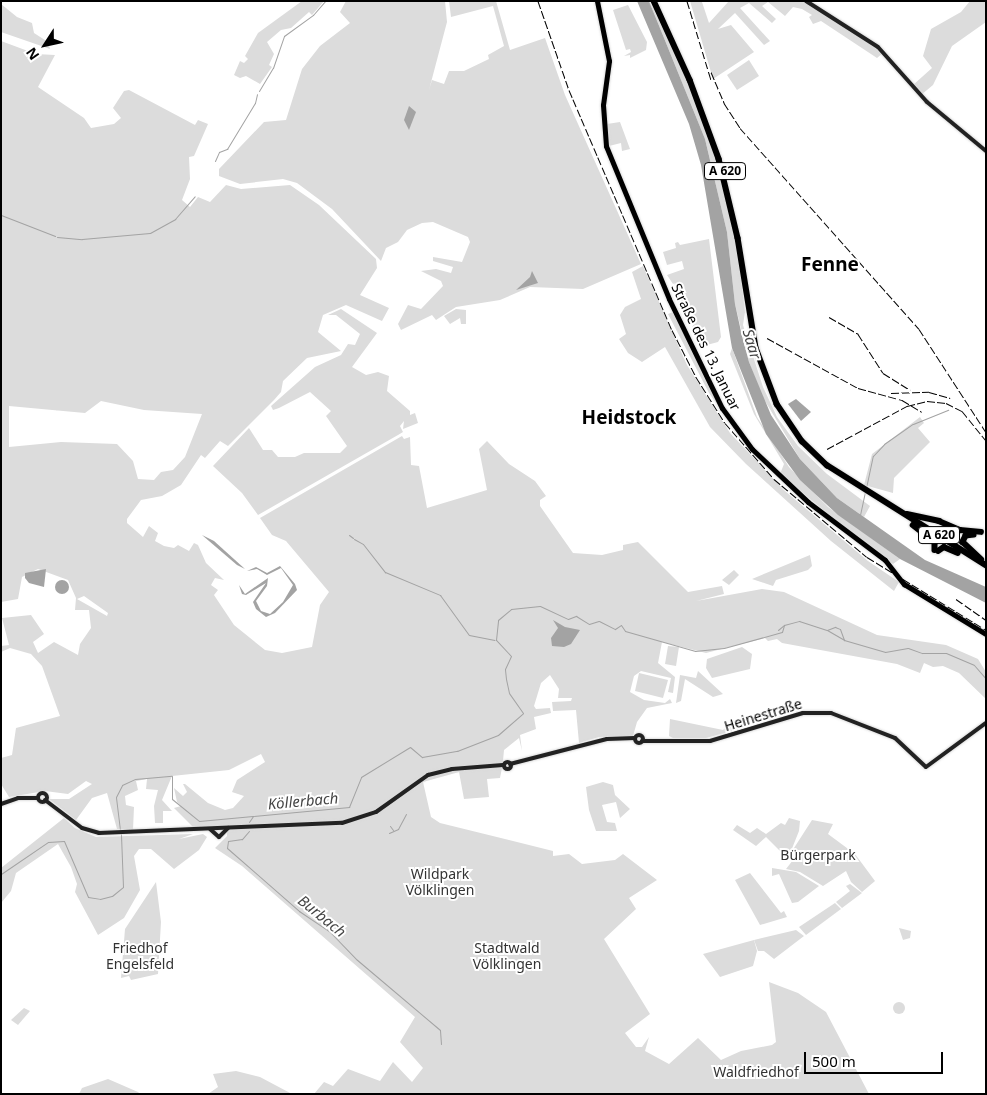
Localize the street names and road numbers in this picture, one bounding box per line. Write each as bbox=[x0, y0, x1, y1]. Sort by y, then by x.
road number: A 620 bbox=[704, 162, 746, 180]
street label: Straße des 13. Januar bbox=[668, 281, 744, 413]
road number: A 620 bbox=[918, 526, 960, 544]
street label: Heinestraße bbox=[722, 695, 804, 735]

